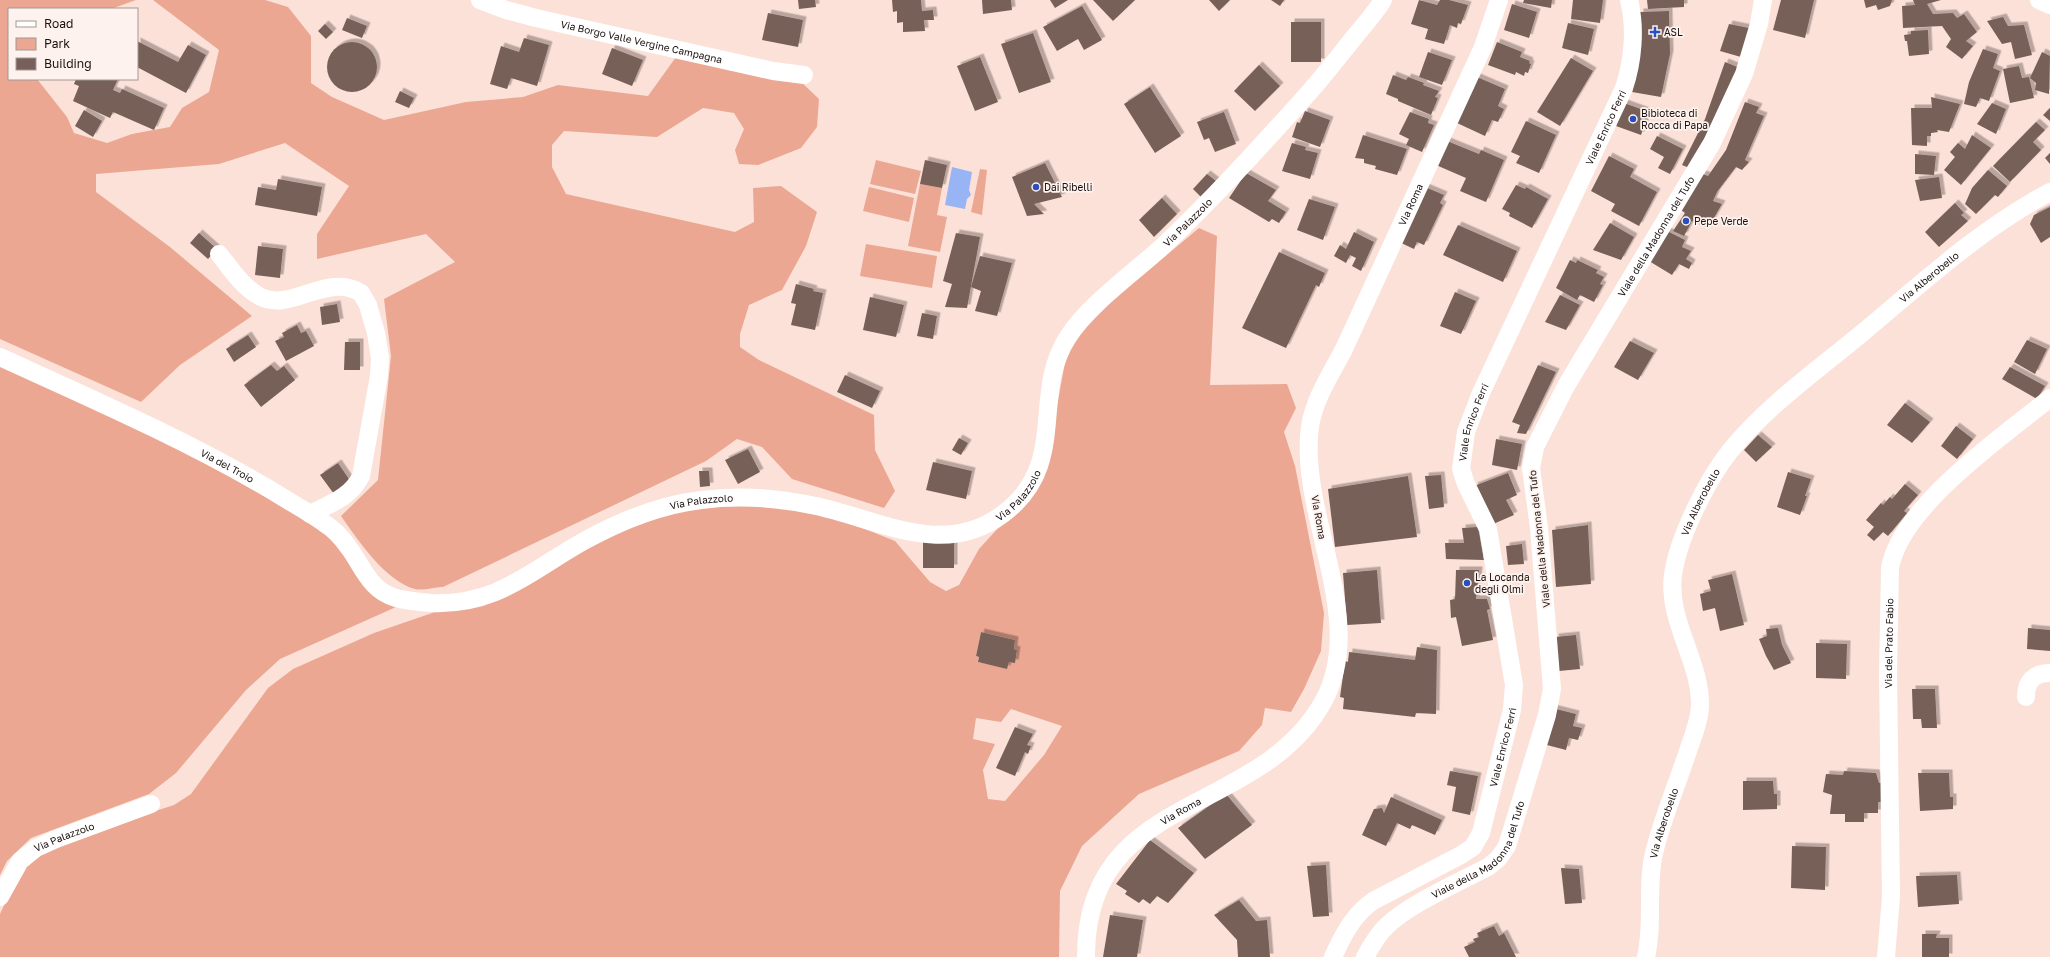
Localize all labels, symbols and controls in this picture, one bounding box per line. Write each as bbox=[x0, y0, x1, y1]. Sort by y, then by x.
legend bbox=[8, 8, 138, 80]
text: Road bbox=[44, 16, 73, 31]
street label: Via Borgo Valle Vergine Campagna bbox=[560, 18, 723, 65]
marker: ASL bbox=[1649, 26, 1661, 38]
place label: ASL bbox=[1664, 26, 1683, 38]
text: Park bbox=[44, 36, 70, 51]
text: Building bbox=[44, 56, 92, 71]
street label: Viale Enrico Ferri bbox=[1583, 88, 1628, 167]
place label: Bibioteca di Rocca di Papa bbox=[1641, 107, 1708, 131]
marker: Bibioteca di Rocca di Papa bbox=[1628, 114, 1638, 124]
street label: Viale della Madonna del Tufo bbox=[1615, 174, 1697, 299]
place label: Dai Ribelli bbox=[1044, 181, 1092, 193]
marker: Dai Ribelli bbox=[1031, 182, 1041, 192]
street label: Via Roma bbox=[1396, 182, 1425, 227]
street label: Via Palazzolo bbox=[1160, 196, 1214, 249]
place label: Pepe Verde bbox=[1694, 215, 1749, 227]
marker: Pepe Verde bbox=[1681, 216, 1691, 226]
street label: Via Alberobello bbox=[1897, 249, 1961, 305]
street label: Viale Enrico Ferri bbox=[1456, 381, 1491, 462]
street label: Via del Troio bbox=[199, 446, 256, 485]
street label: Via Alberobello bbox=[1678, 466, 1722, 537]
street label: Via Palazzolo bbox=[993, 468, 1043, 523]
street label: Viale della Madonna del Tufo bbox=[1526, 470, 1552, 608]
street label: Via Palazzolo bbox=[668, 492, 733, 512]
street label: Via Roma bbox=[1309, 494, 1329, 540]
place label: La Locanda degli Olmi bbox=[1475, 571, 1530, 595]
marker: La Locanda degli Olmi bbox=[1462, 578, 1472, 588]
street label: Via del Prato Fabio bbox=[1882, 598, 1895, 688]
street label: Viale Enrico Ferri bbox=[1487, 707, 1518, 788]
street label: Via Alberobello bbox=[1647, 786, 1681, 859]
street label: Via Roma bbox=[1158, 795, 1203, 827]
street label: Viale della Madonna del Tufo bbox=[1429, 799, 1526, 901]
street label: Via Palazzolo bbox=[32, 819, 96, 854]

